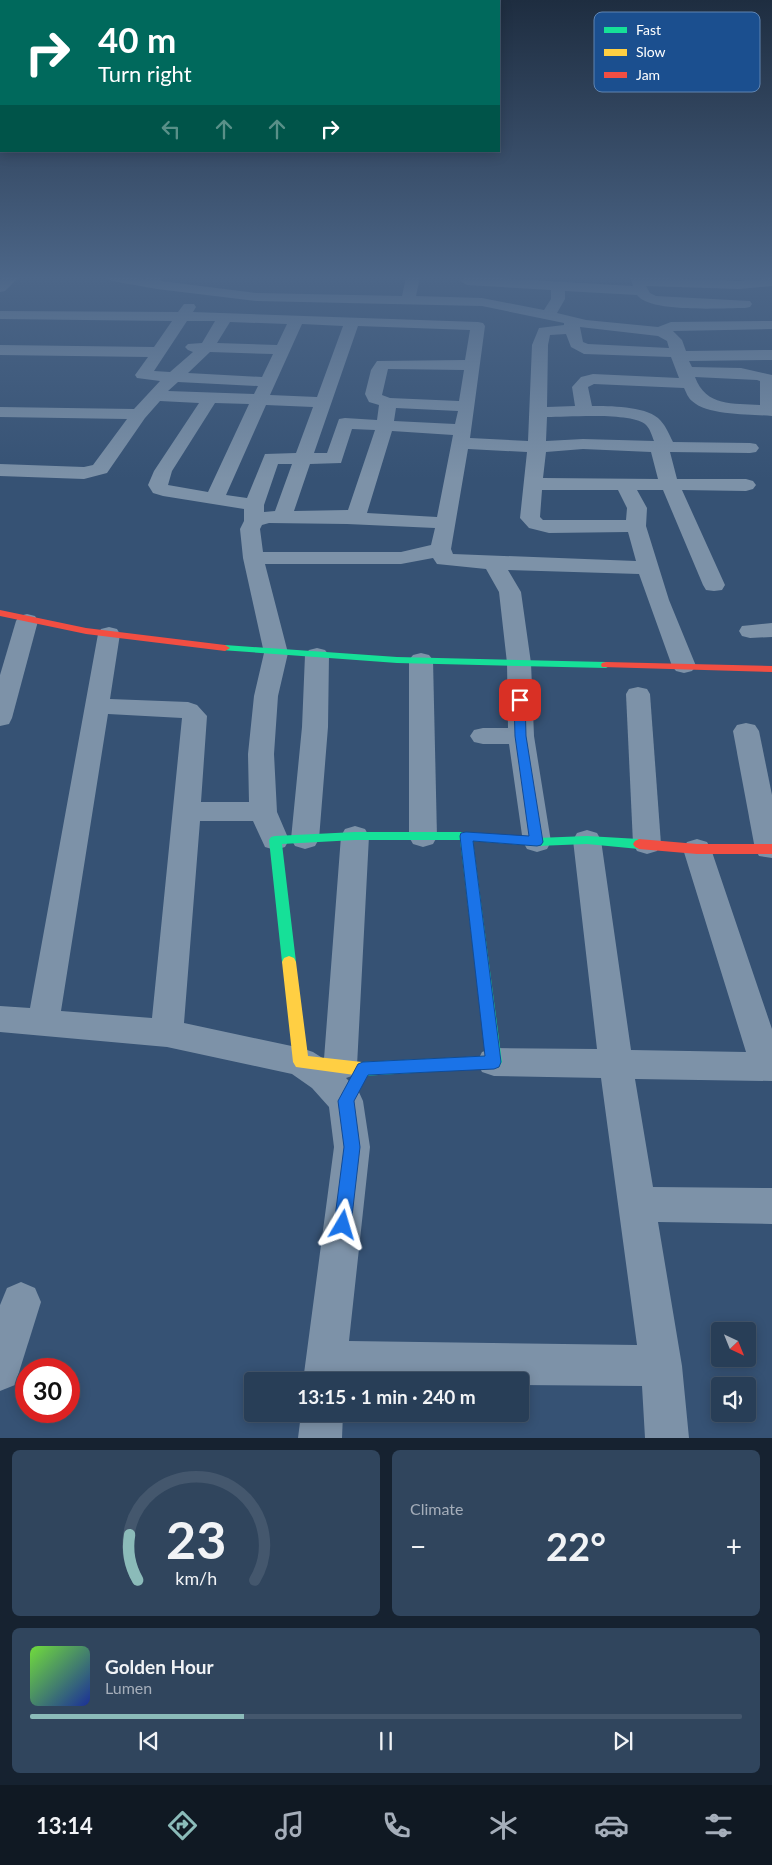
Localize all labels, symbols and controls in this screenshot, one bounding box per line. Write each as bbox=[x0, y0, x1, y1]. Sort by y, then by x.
legend bbox=[594, 12, 760, 92]
text: 40 m bbox=[98, 18, 176, 60]
icon: right bbox=[15, 20, 80, 85]
text: Fast bbox=[636, 21, 661, 38]
text: Slow bbox=[636, 43, 666, 60]
text: Turn right bbox=[98, 60, 192, 87]
text: Jam bbox=[636, 66, 660, 83]
icon: left bbox=[157, 115, 185, 143]
icon: ahead bbox=[210, 115, 238, 143]
icon: ahead bbox=[263, 115, 291, 143]
icon: right bbox=[316, 115, 344, 143]
pin bbox=[499, 679, 541, 721]
icon: arrive bbox=[506, 686, 534, 714]
position arrow bbox=[316, 1198, 368, 1250]
north arrow bbox=[711, 1322, 756, 1368]
map controls bbox=[711, 1322, 756, 1422]
speed limit sign: 30 bbox=[15, 1358, 80, 1423]
button: sound bbox=[711, 1377, 756, 1422]
text: 13:15 · 1 min · 240 m bbox=[297, 1385, 476, 1408]
text: Climate bbox=[410, 1499, 463, 1518]
text: 23 bbox=[166, 1508, 226, 1570]
text: 22° bbox=[546, 1523, 606, 1569]
text: − bbox=[410, 1529, 426, 1563]
text: + bbox=[726, 1529, 742, 1563]
text: km/h bbox=[175, 1567, 217, 1589]
text: Golden Hour bbox=[105, 1655, 214, 1678]
text: Lumen bbox=[105, 1678, 152, 1697]
icon: previous bbox=[135, 1727, 163, 1755]
icon: pause bbox=[372, 1727, 400, 1755]
icon: next bbox=[609, 1727, 637, 1755]
icon: directions bbox=[165, 1808, 200, 1843]
icon: music bbox=[272, 1808, 307, 1843]
icon: phone bbox=[379, 1808, 414, 1843]
icon: climate bbox=[486, 1808, 521, 1843]
icon: car bbox=[594, 1808, 629, 1843]
icon: filters bbox=[701, 1808, 736, 1843]
text: 13:14 bbox=[36, 1812, 93, 1839]

